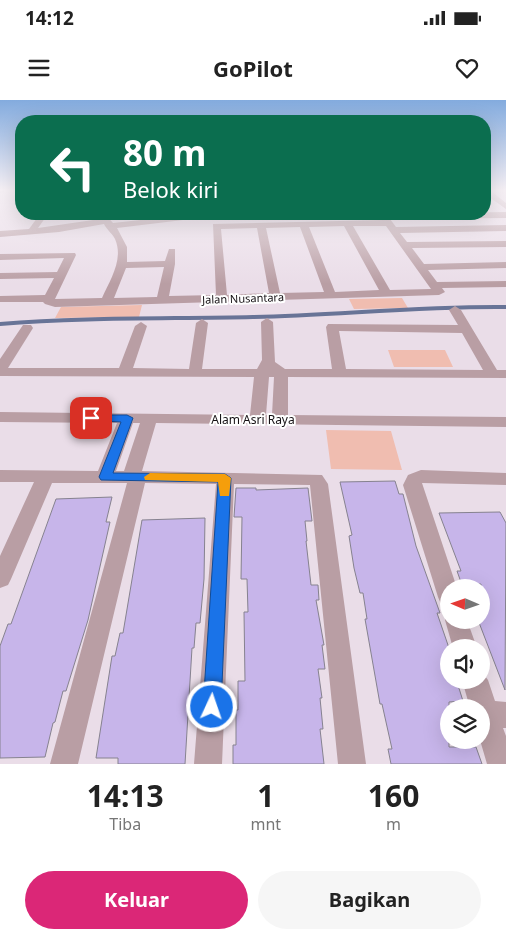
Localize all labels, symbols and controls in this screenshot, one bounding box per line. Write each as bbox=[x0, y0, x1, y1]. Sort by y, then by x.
text: 14:12 bbox=[25, 5, 74, 31]
text: GoPilot bbox=[213, 53, 293, 83]
icon: menu bbox=[25, 54, 53, 82]
icon: heart bbox=[453, 54, 481, 82]
text: 80 m bbox=[123, 129, 206, 176]
icon: left bbox=[40, 135, 105, 200]
text: Belok kiri bbox=[123, 174, 218, 204]
street label: Jalan Nusantara bbox=[201, 289, 284, 307]
pin bbox=[70, 397, 112, 439]
icon: arrive bbox=[77, 404, 105, 432]
street label: Alam Asri Raya bbox=[211, 411, 295, 428]
north arrow bbox=[440, 579, 490, 629]
map controls bbox=[440, 579, 490, 749]
button: sound bbox=[440, 639, 490, 689]
position arrow bbox=[185, 680, 237, 732]
button: layers bbox=[440, 699, 490, 749]
text: 14:13 bbox=[87, 775, 164, 816]
text: 1 bbox=[257, 775, 274, 816]
text: 160 bbox=[368, 775, 419, 816]
text: Tiba bbox=[109, 813, 141, 835]
text: mnt bbox=[250, 813, 281, 835]
text: m bbox=[386, 813, 401, 835]
button: Keluar bbox=[25, 871, 248, 929]
button: Bagikan bbox=[258, 871, 481, 929]

